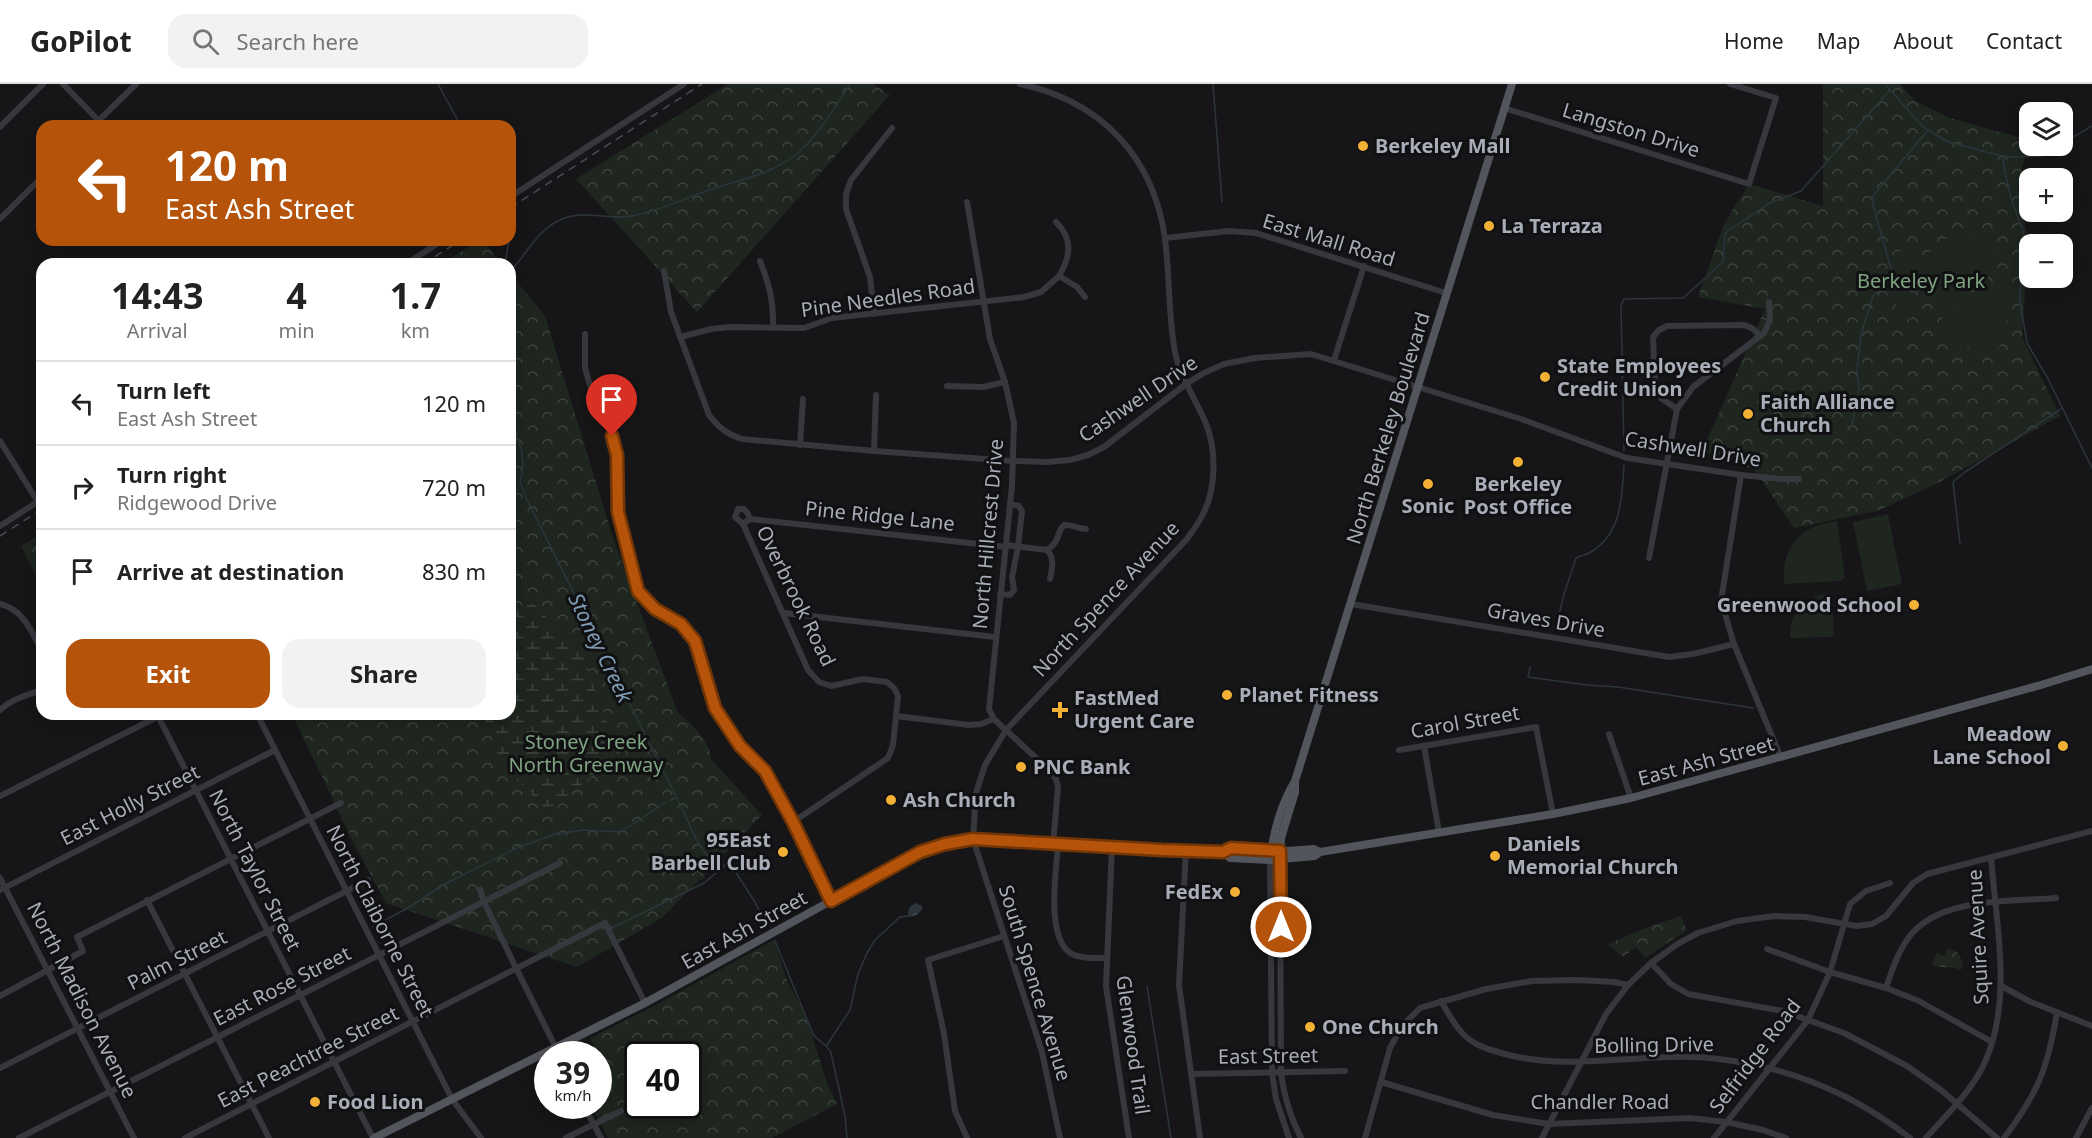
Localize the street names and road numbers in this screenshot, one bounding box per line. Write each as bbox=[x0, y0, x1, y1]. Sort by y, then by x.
street label: Langston Drive bbox=[1559, 96, 1703, 163]
street label: East Mall Road bbox=[1260, 207, 1399, 273]
street label: Pine Needles Road bbox=[799, 272, 977, 323]
street label: North Berkeley Boulevard bbox=[1339, 309, 1436, 547]
street label: Cashwell Drive bbox=[1073, 349, 1202, 448]
street label: Cashwell Drive bbox=[1623, 424, 1763, 473]
street label: North Hillcrest Drive bbox=[966, 438, 1009, 630]
street label: Pine Ridge Lane bbox=[804, 494, 956, 537]
street label: North Spence Avenue bbox=[1026, 515, 1185, 682]
street label: Overbrook Road bbox=[751, 521, 842, 671]
street label: Graves Drive bbox=[1485, 596, 1607, 643]
street label: Carol Street bbox=[1408, 699, 1521, 744]
street label: East Ash Street bbox=[1635, 729, 1777, 792]
street label: East Holly Street bbox=[56, 758, 204, 851]
street label: North Taylor Street bbox=[203, 784, 308, 955]
street label: North Claiborne Street bbox=[320, 820, 441, 1021]
street label: Squire Avenue bbox=[1960, 869, 1995, 1005]
street label: South Spence Avenue bbox=[993, 882, 1078, 1084]
street label: East Ash Street bbox=[676, 884, 812, 975]
street label: North Madison Avenue bbox=[21, 897, 144, 1102]
street label: Palm Street bbox=[122, 923, 231, 996]
street label: East Rose Street bbox=[208, 939, 355, 1032]
street label: Glenwood Trail bbox=[1110, 974, 1157, 1116]
street label: Selfridge Road bbox=[1703, 993, 1807, 1118]
street label: East Peachtree Street bbox=[213, 999, 403, 1114]
street label: Bolling Drive bbox=[1594, 1030, 1714, 1059]
street label: East Street bbox=[1218, 1041, 1318, 1070]
street label: Chandler Road bbox=[1531, 1088, 1669, 1115]

